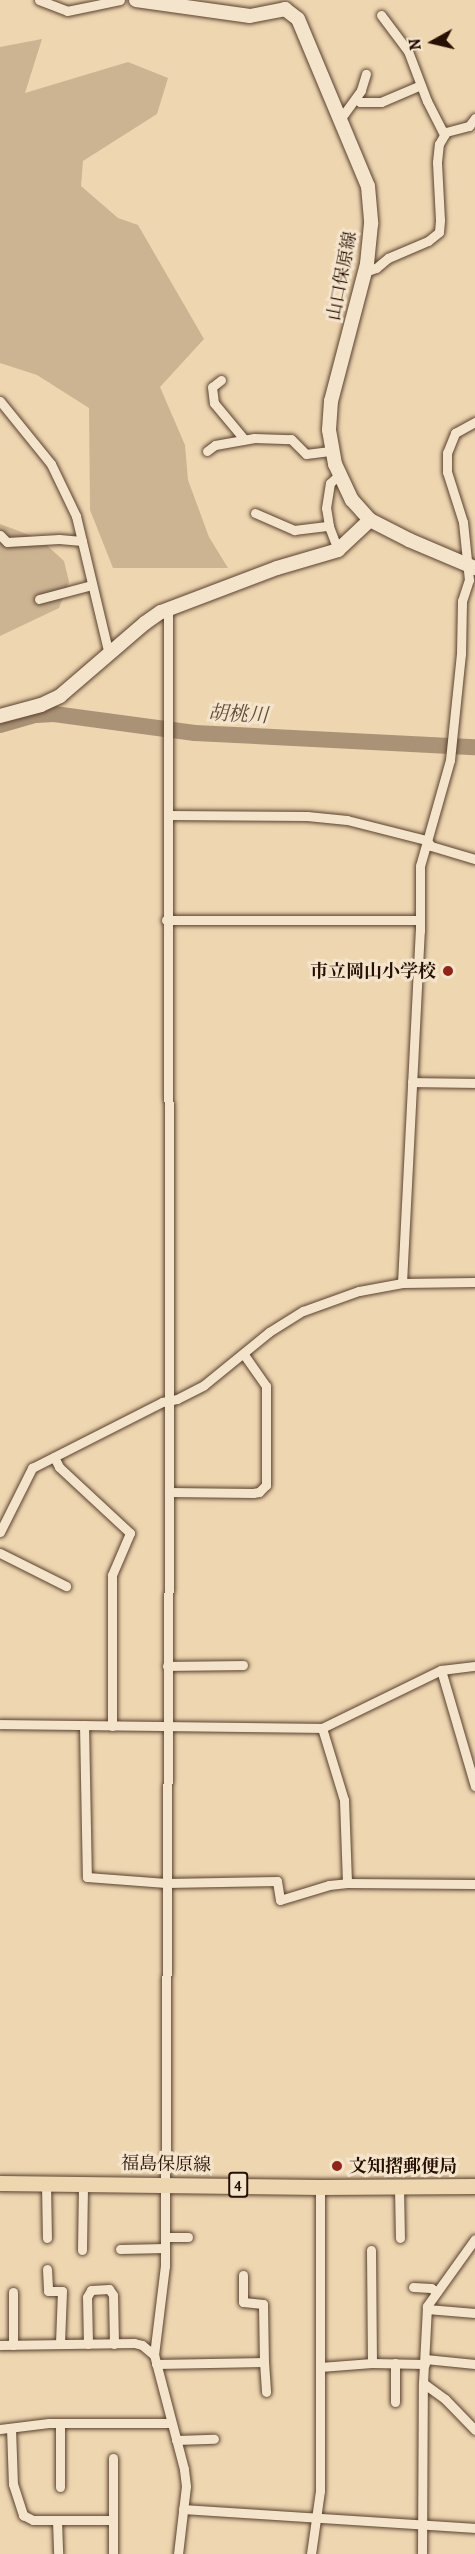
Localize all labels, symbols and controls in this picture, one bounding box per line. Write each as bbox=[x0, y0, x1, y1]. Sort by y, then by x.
north arrow bbox=[403, 12, 463, 72]
text: N bbox=[403, 37, 427, 52]
street label: 山口保原線 bbox=[323, 230, 361, 322]
water label: 胡桃川 bbox=[207, 700, 269, 728]
place label: 市立岡山小学校 bbox=[310, 960, 436, 982]
marker: 市立岡山小学校 bbox=[441, 964, 455, 978]
street label: 福島保原線 bbox=[121, 2152, 211, 2176]
place label: 文知摺郵便局 bbox=[349, 2155, 457, 2177]
marker: 文知摺郵便局 bbox=[330, 2159, 344, 2173]
road number: 4 bbox=[228, 2172, 248, 2198]

